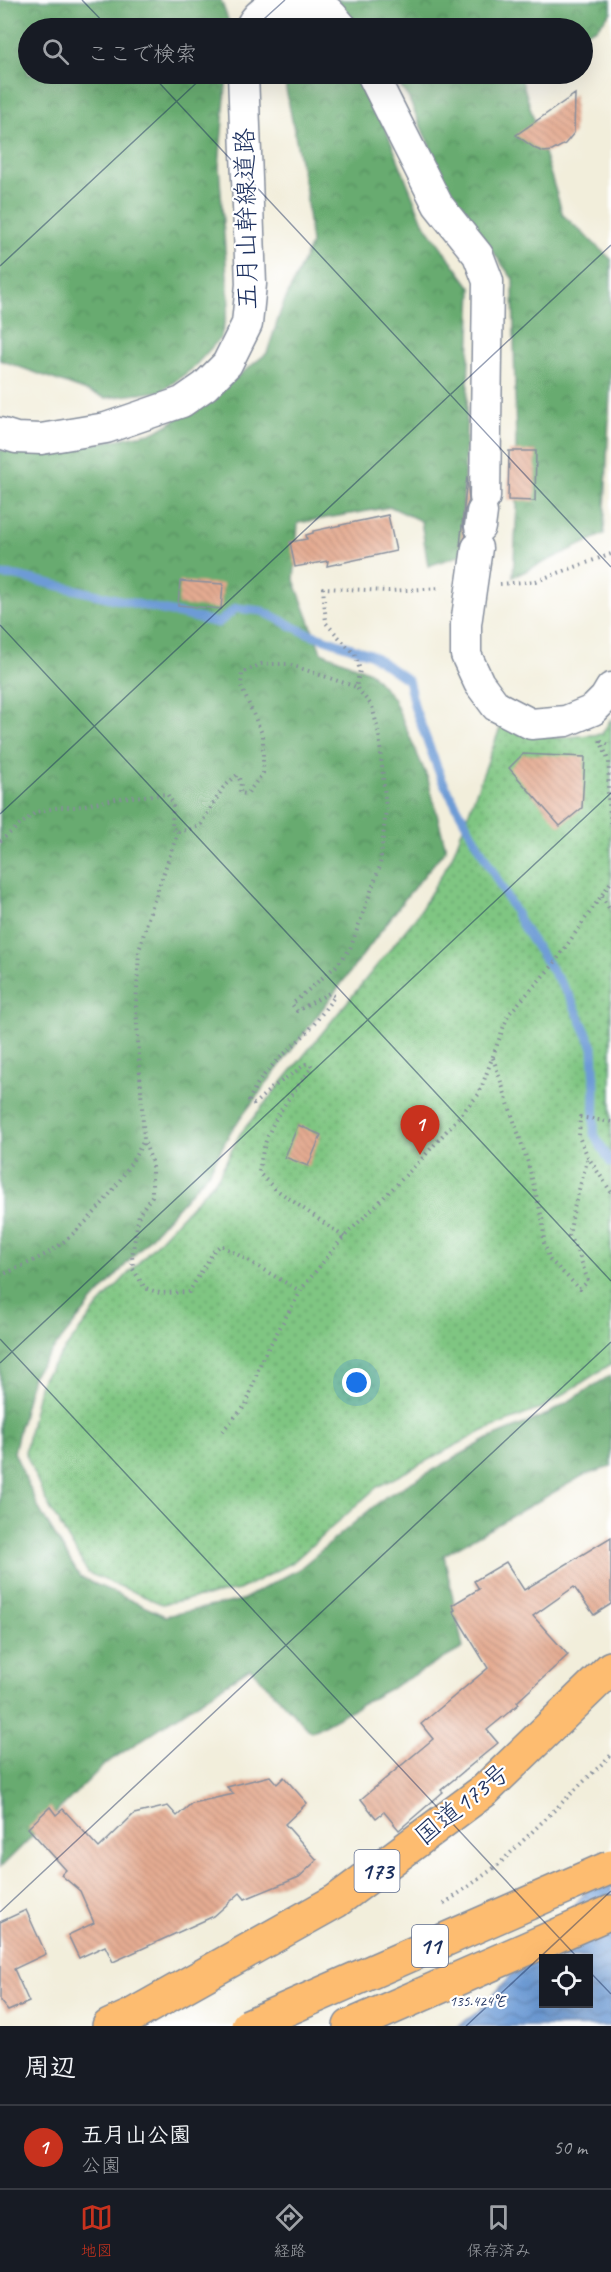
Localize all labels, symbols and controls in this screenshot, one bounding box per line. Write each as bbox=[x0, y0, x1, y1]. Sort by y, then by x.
search box bbox=[18, 18, 593, 84]
icon: search bbox=[39, 35, 72, 68]
text: ここで検索 bbox=[87, 40, 197, 68]
street label: 五月山幹線道路 bbox=[228, 128, 264, 310]
pin: 1 bbox=[400, 1106, 440, 1155]
your location bbox=[342, 1368, 371, 1397]
street label: 国道173号 bbox=[408, 1756, 516, 1852]
road number: 173 bbox=[354, 1850, 400, 1892]
road number: 11 bbox=[412, 1925, 448, 1967]
map controls bbox=[539, 1954, 593, 2008]
button: locate bbox=[539, 1954, 593, 2008]
text: 135.424°E bbox=[449, 1992, 507, 2011]
text: 周辺 bbox=[24, 2051, 76, 2084]
text: 五月山公園 bbox=[81, 2121, 191, 2149]
text: 1 bbox=[39, 2135, 48, 2160]
text: 50 m bbox=[553, 2135, 587, 2160]
text: 公園 bbox=[81, 2153, 121, 2178]
tab: 地図 bbox=[80, 2201, 113, 2261]
tab: 経路 bbox=[273, 2201, 306, 2261]
tab: 保存済み bbox=[467, 2201, 531, 2261]

